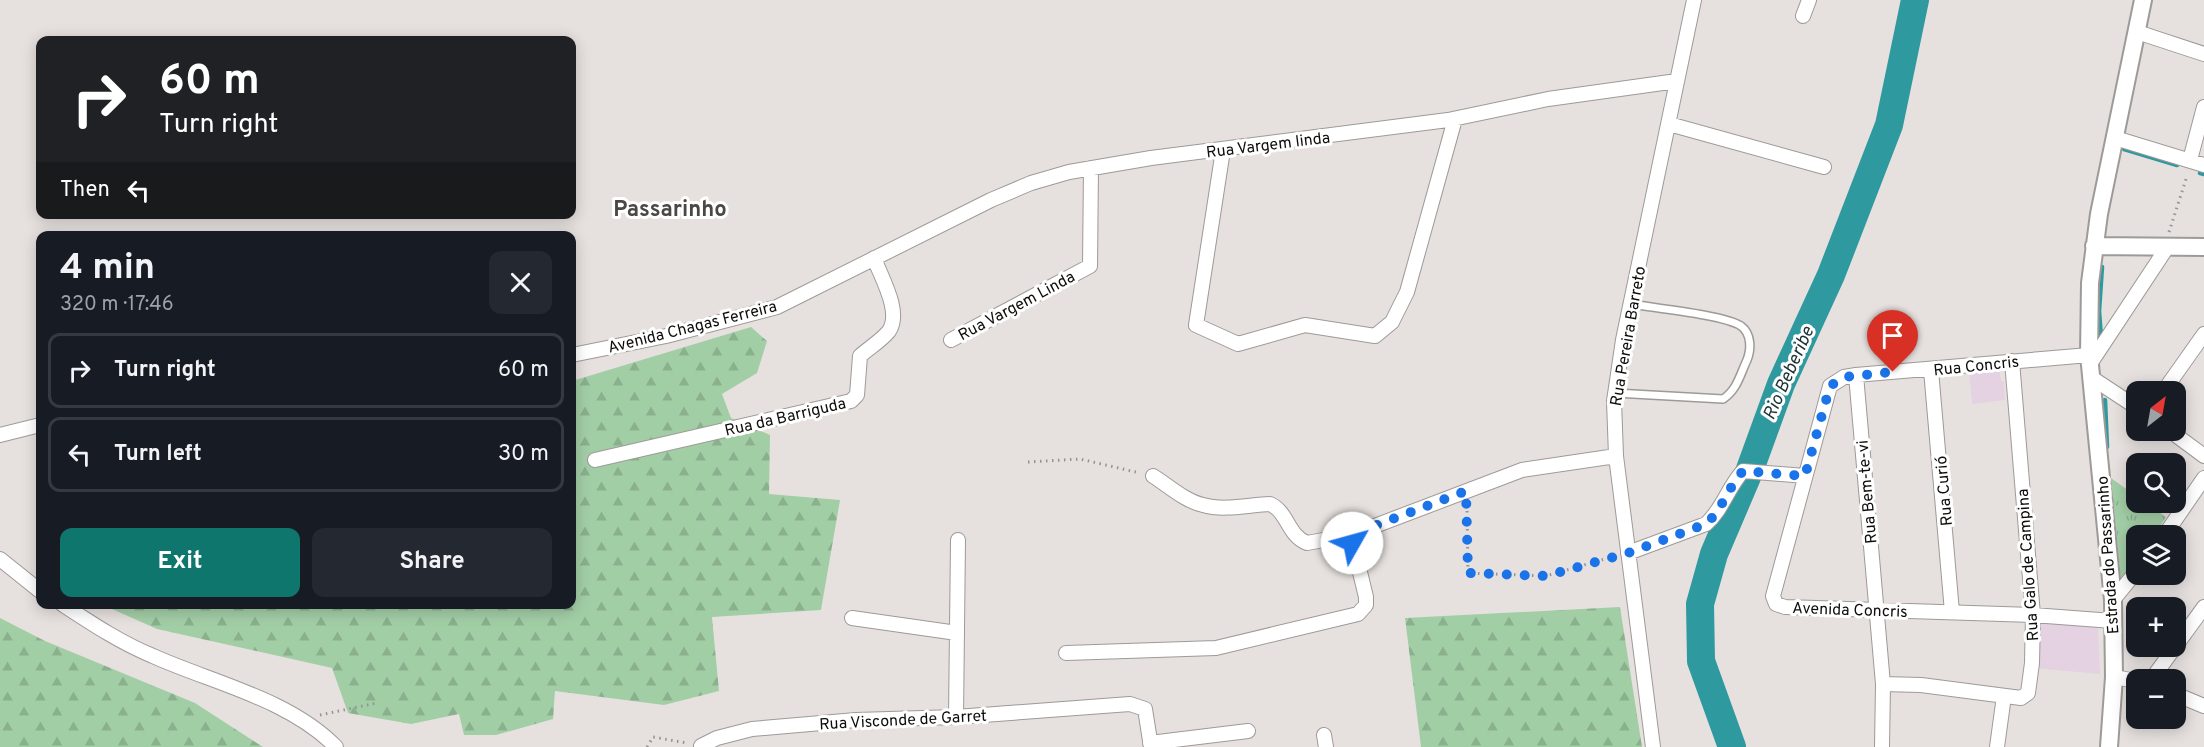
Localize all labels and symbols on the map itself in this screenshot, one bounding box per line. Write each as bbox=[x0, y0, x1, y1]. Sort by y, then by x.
street label: Rua Vargem linda bbox=[1205, 128, 1331, 164]
district label: Passarinho bbox=[613, 197, 727, 224]
street label: Rua Pereira Barreto bbox=[1607, 265, 1651, 408]
street label: Rua Vargem Linda bbox=[955, 268, 1079, 346]
street label: Avenida Chagas Ferreira bbox=[606, 297, 779, 359]
pin bbox=[1867, 310, 1918, 372]
water label: Rio Beberibe bbox=[1759, 323, 1820, 424]
street label: Rua Concris bbox=[1932, 353, 2020, 381]
north arrow bbox=[2126, 381, 2186, 441]
street label: Rua da Barriguda bbox=[723, 394, 848, 442]
street label: Rua Bem-te-vi bbox=[1853, 439, 1882, 545]
street label: Rua Curió bbox=[1932, 455, 1958, 527]
street label: Estrada do Passarinho bbox=[2093, 475, 2124, 635]
street label: Rua Galo de Campina bbox=[2014, 488, 2044, 642]
position arrow bbox=[1320, 511, 1384, 575]
street label: Avenida Concris bbox=[1792, 599, 1908, 623]
street label: Rua Visconde de Garret bbox=[819, 707, 987, 735]

